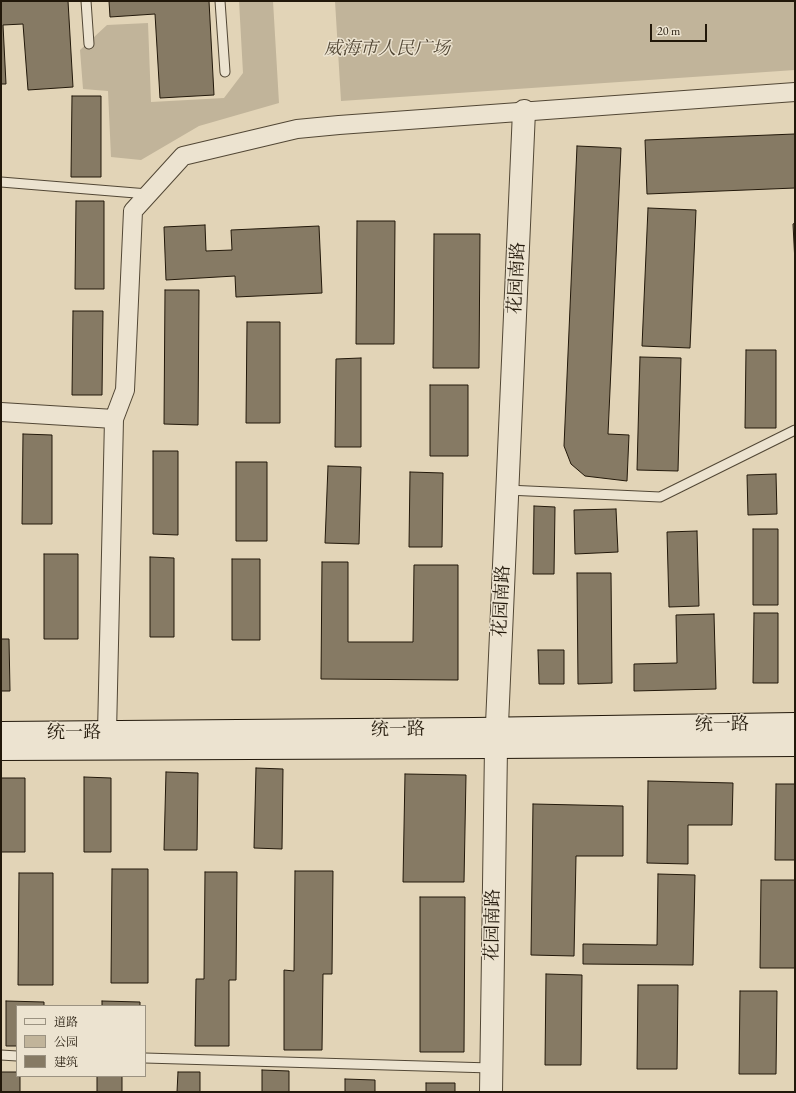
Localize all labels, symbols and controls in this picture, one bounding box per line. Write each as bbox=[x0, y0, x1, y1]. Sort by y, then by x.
scale bar bbox=[652, 16, 709, 42]
text: 20 m bbox=[657, 23, 680, 39]
park label: 威海市人民广场 bbox=[324, 38, 450, 60]
street label: 花园南路 bbox=[504, 241, 530, 315]
street label: 花园南路 bbox=[489, 564, 515, 638]
street label: 统一路 bbox=[695, 714, 749, 736]
street label: 统一路 bbox=[371, 719, 425, 741]
street label: 统一路 bbox=[47, 722, 101, 744]
street label: 花园南路 bbox=[482, 889, 504, 961]
legend bbox=[16, 1005, 146, 1077]
text: 道路 bbox=[54, 1014, 78, 1030]
text: 公园 bbox=[54, 1034, 78, 1050]
text: 建筑 bbox=[54, 1054, 78, 1070]

